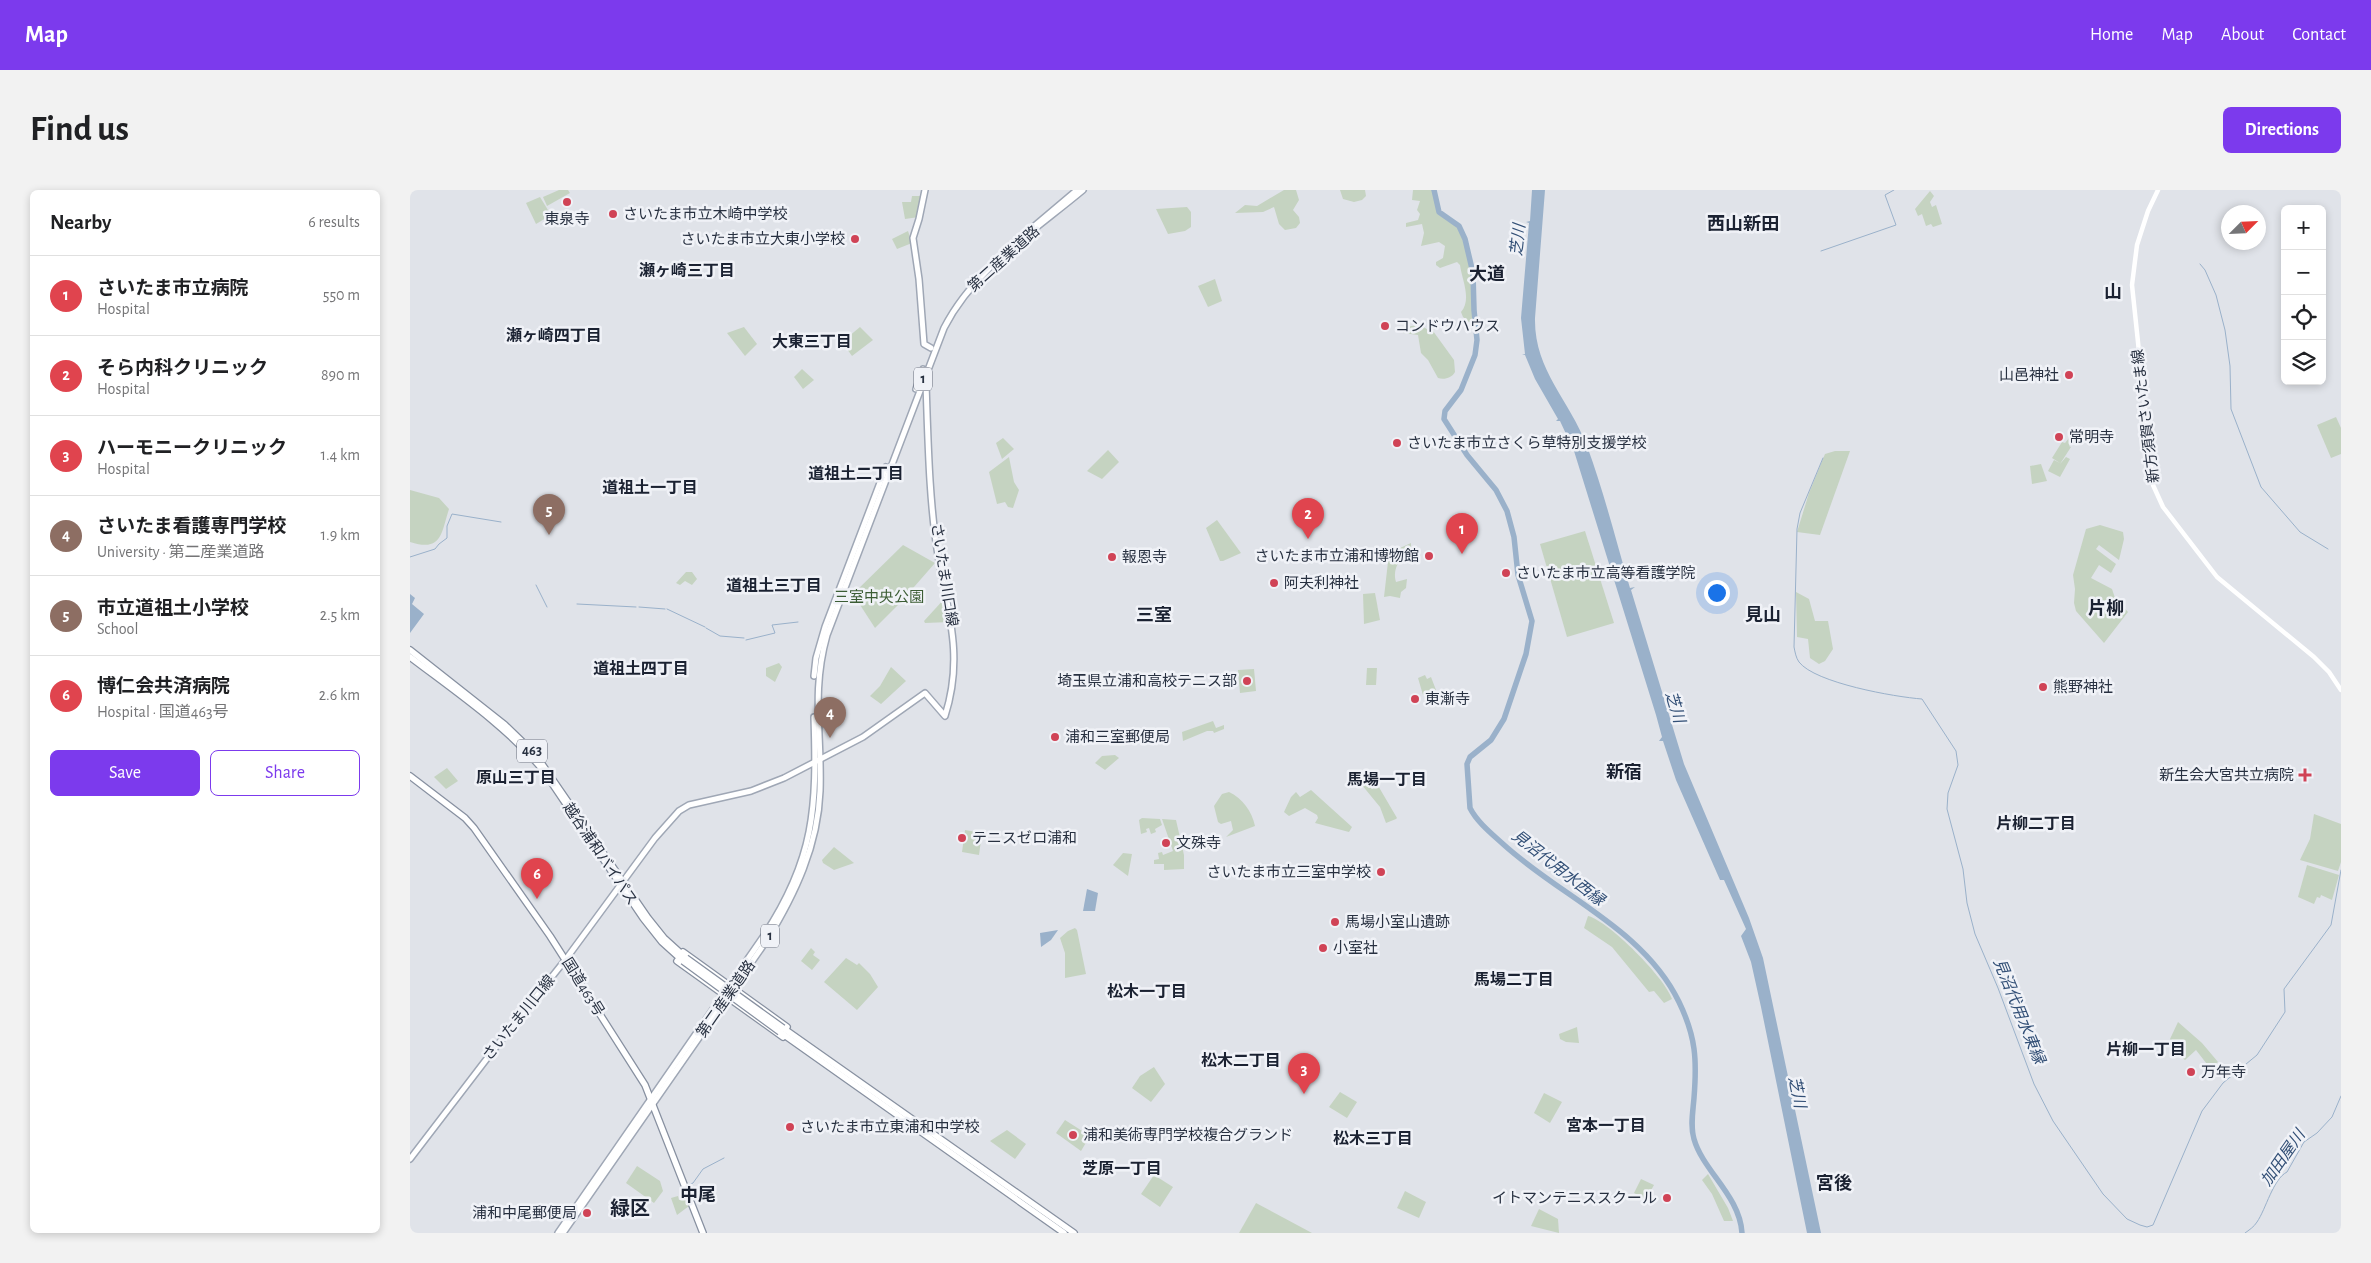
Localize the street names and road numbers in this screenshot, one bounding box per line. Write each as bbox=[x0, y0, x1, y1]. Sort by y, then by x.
street label: 第二産業道路 bbox=[965, 223, 1042, 295]
street label: 新方須賀さいたま線 bbox=[2129, 348, 2162, 484]
road number: 1 bbox=[914, 368, 932, 390]
street label: さいたま川口線 bbox=[928, 522, 961, 628]
road number: 463 bbox=[517, 740, 547, 762]
street label: 越谷浦和バイパス bbox=[560, 798, 641, 908]
road number: 1 bbox=[761, 924, 779, 948]
street label: 国道463号 bbox=[559, 955, 608, 1019]
street label: 第二産業道路 bbox=[693, 957, 758, 1040]
street label: さいたま川口線 bbox=[479, 972, 558, 1063]

